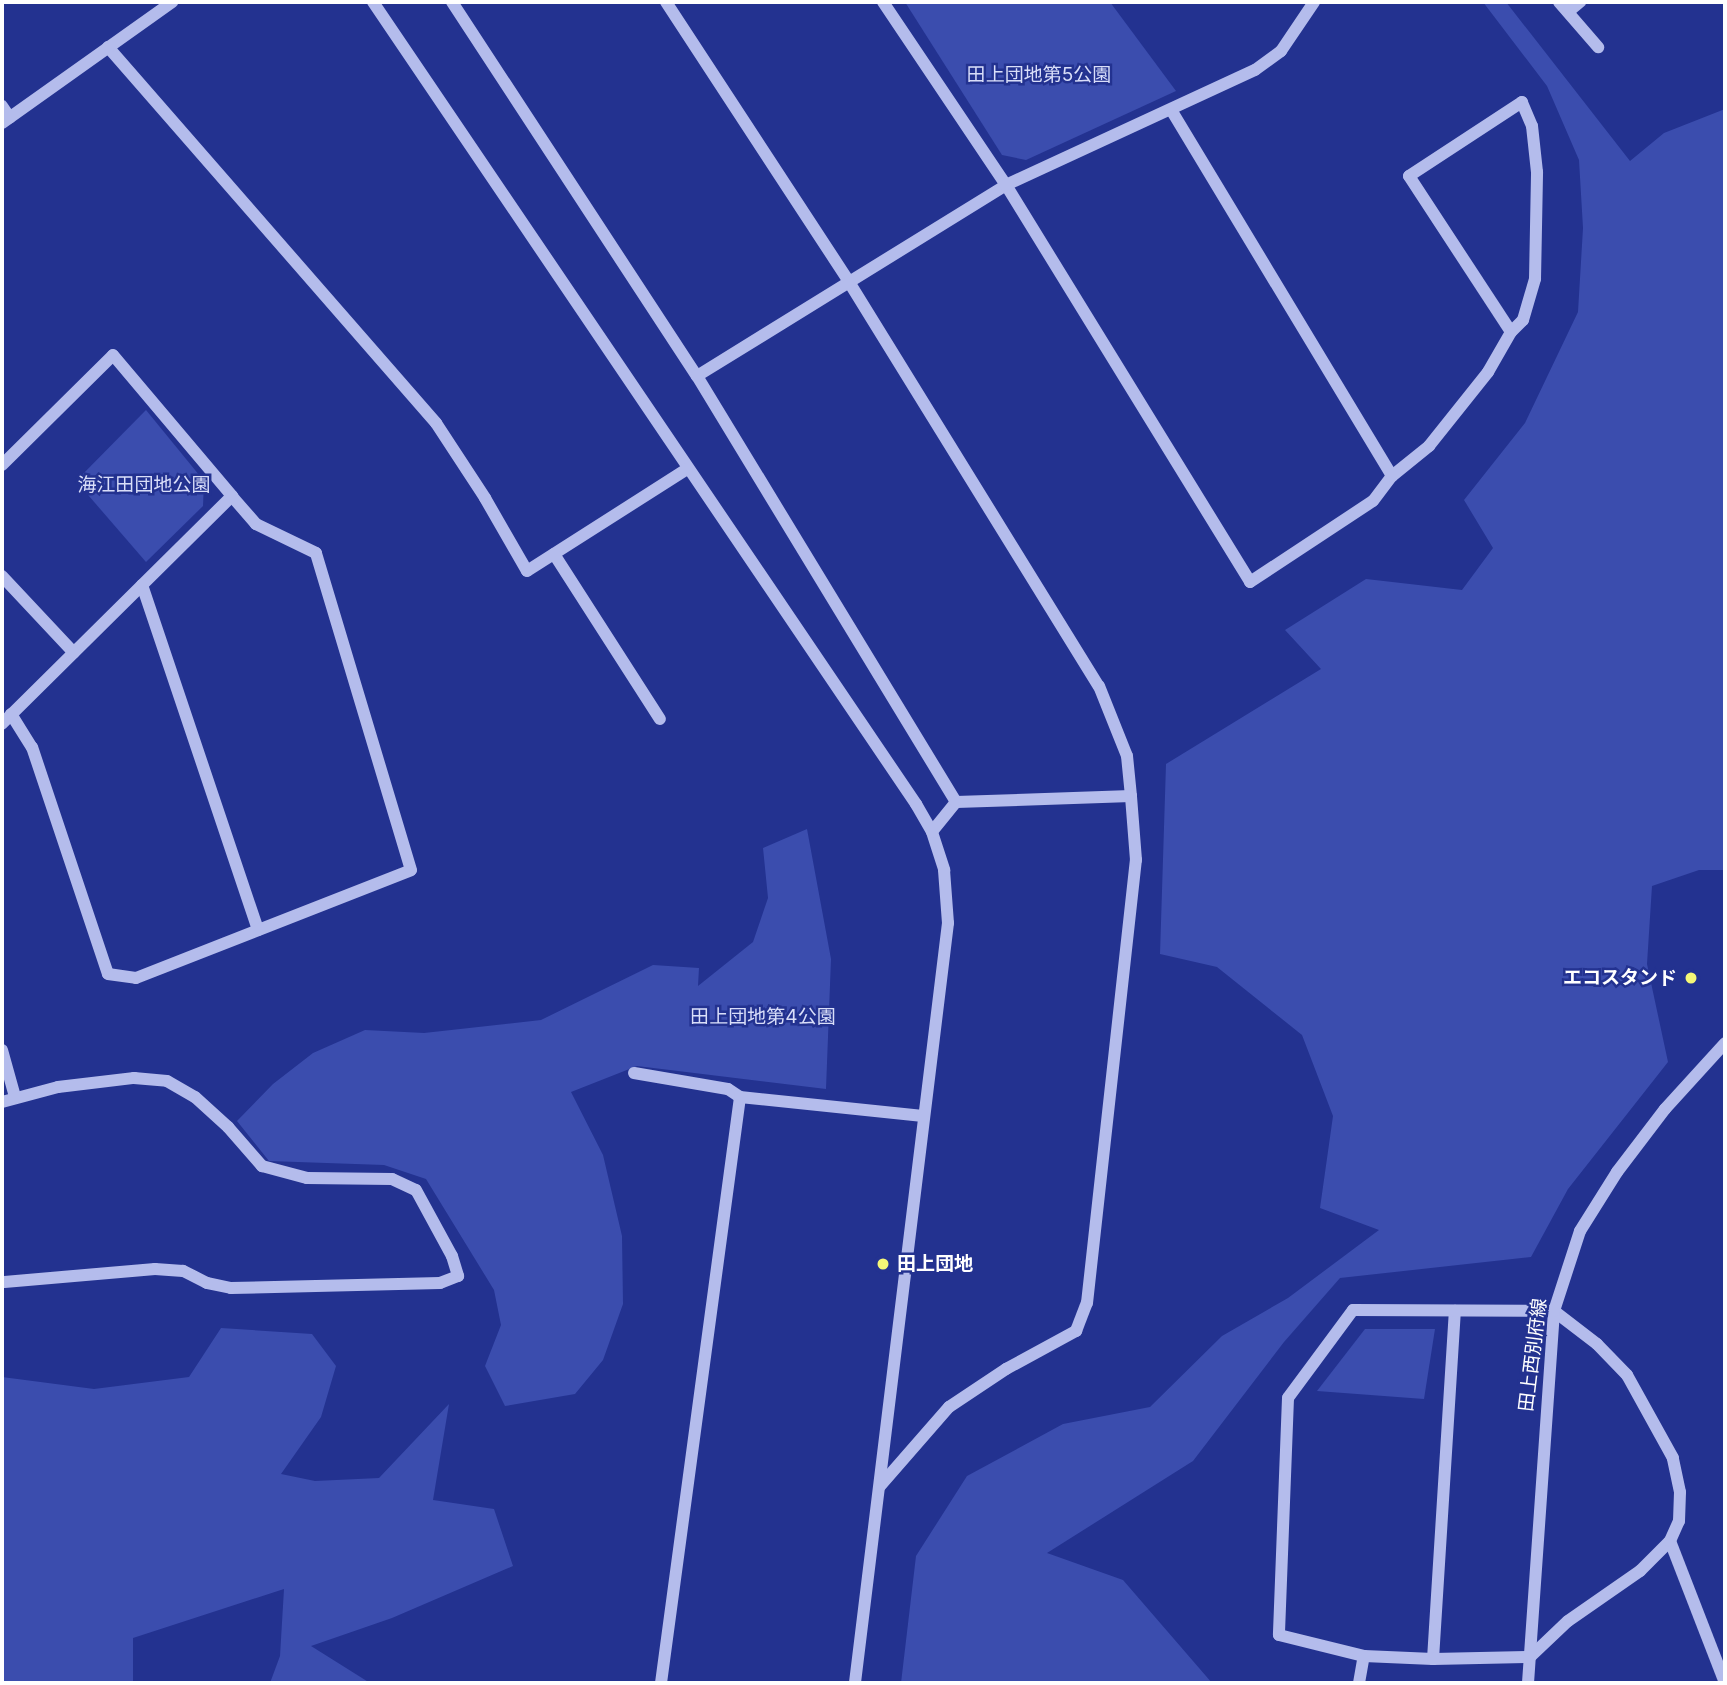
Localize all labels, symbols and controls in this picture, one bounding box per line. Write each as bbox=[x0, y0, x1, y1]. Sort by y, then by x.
park label: 田上団地第5公園 bbox=[967, 64, 1111, 86]
park label: 海江田団地公園 bbox=[78, 474, 210, 496]
place label: エコスタンド bbox=[1563, 967, 1677, 989]
marker: エコスタンド bbox=[1683, 970, 1699, 986]
park label: 田上団地第4公園 bbox=[690, 1006, 836, 1028]
place label: 田上団地 bbox=[897, 1253, 973, 1275]
marker: 田上団地 bbox=[875, 1256, 891, 1272]
street label: 田上西別府線 bbox=[1515, 1297, 1551, 1413]

